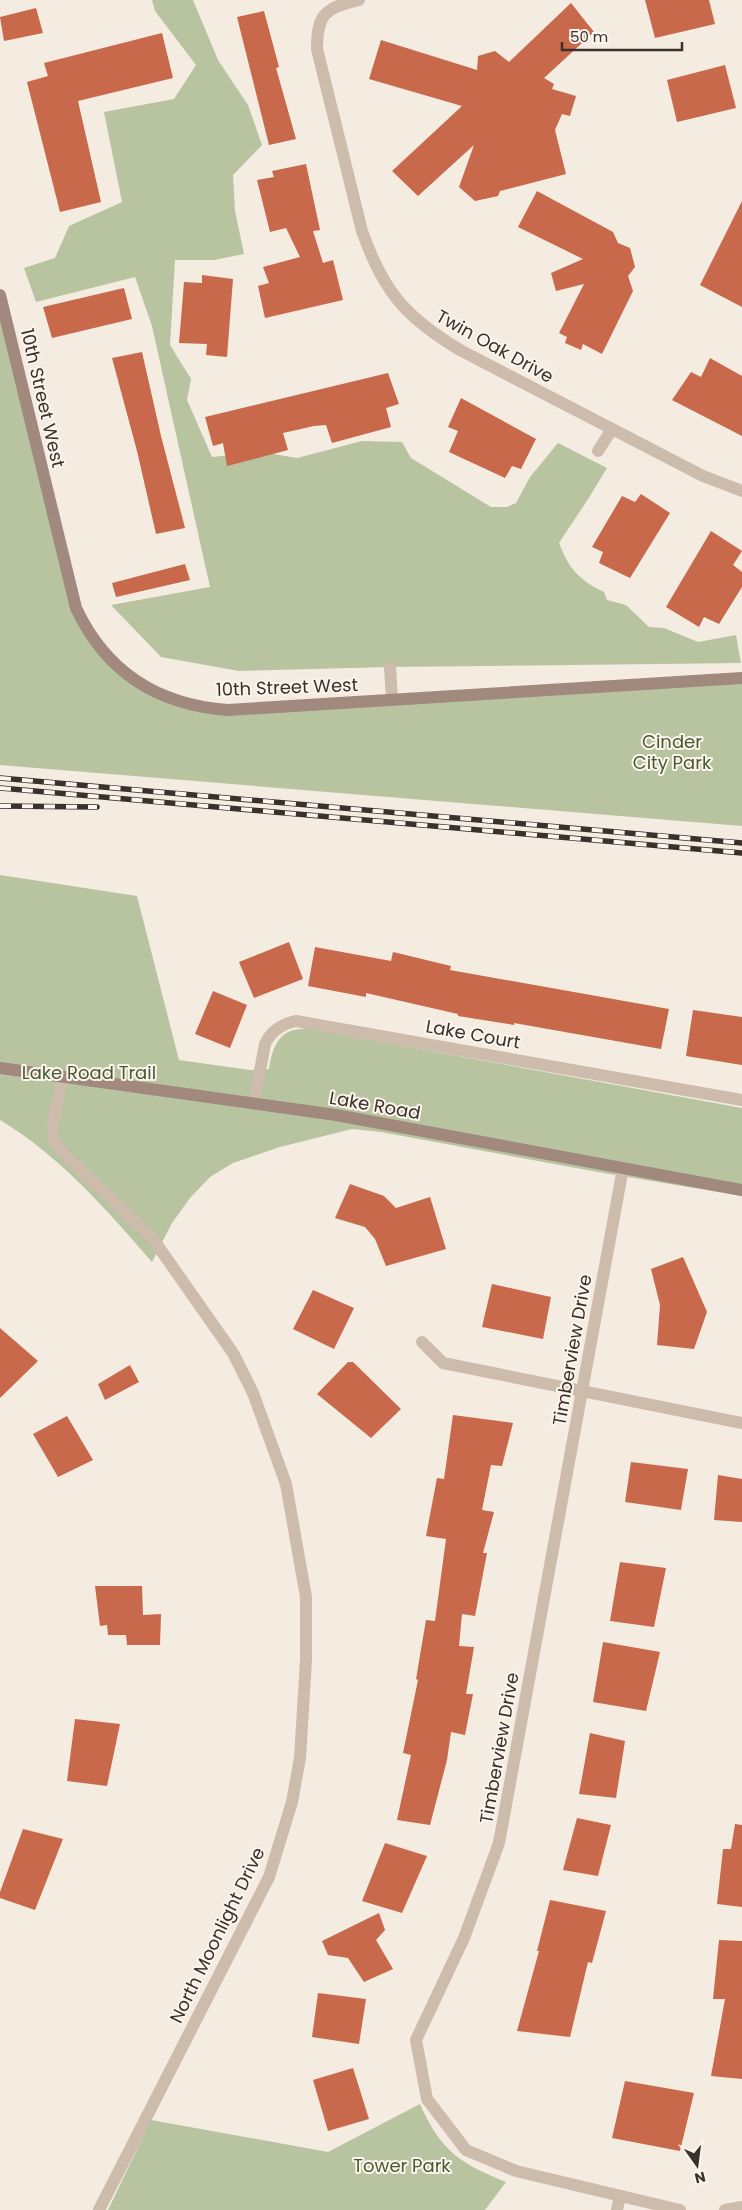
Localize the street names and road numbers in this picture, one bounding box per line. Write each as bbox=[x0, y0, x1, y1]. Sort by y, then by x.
street label: Twin Oak Drive bbox=[432, 303, 558, 389]
street label: 10th Street West bbox=[15, 326, 71, 470]
street label: 10th Street West bbox=[216, 672, 358, 702]
street label: Lake Court bbox=[424, 1013, 522, 1055]
street label: Lake Road bbox=[328, 1085, 422, 1125]
street label: Timberview Drive bbox=[546, 1272, 598, 1428]
street label: Timberview Drive bbox=[473, 1670, 525, 1826]
street label: North Moonlight Drive bbox=[163, 1843, 271, 2027]

